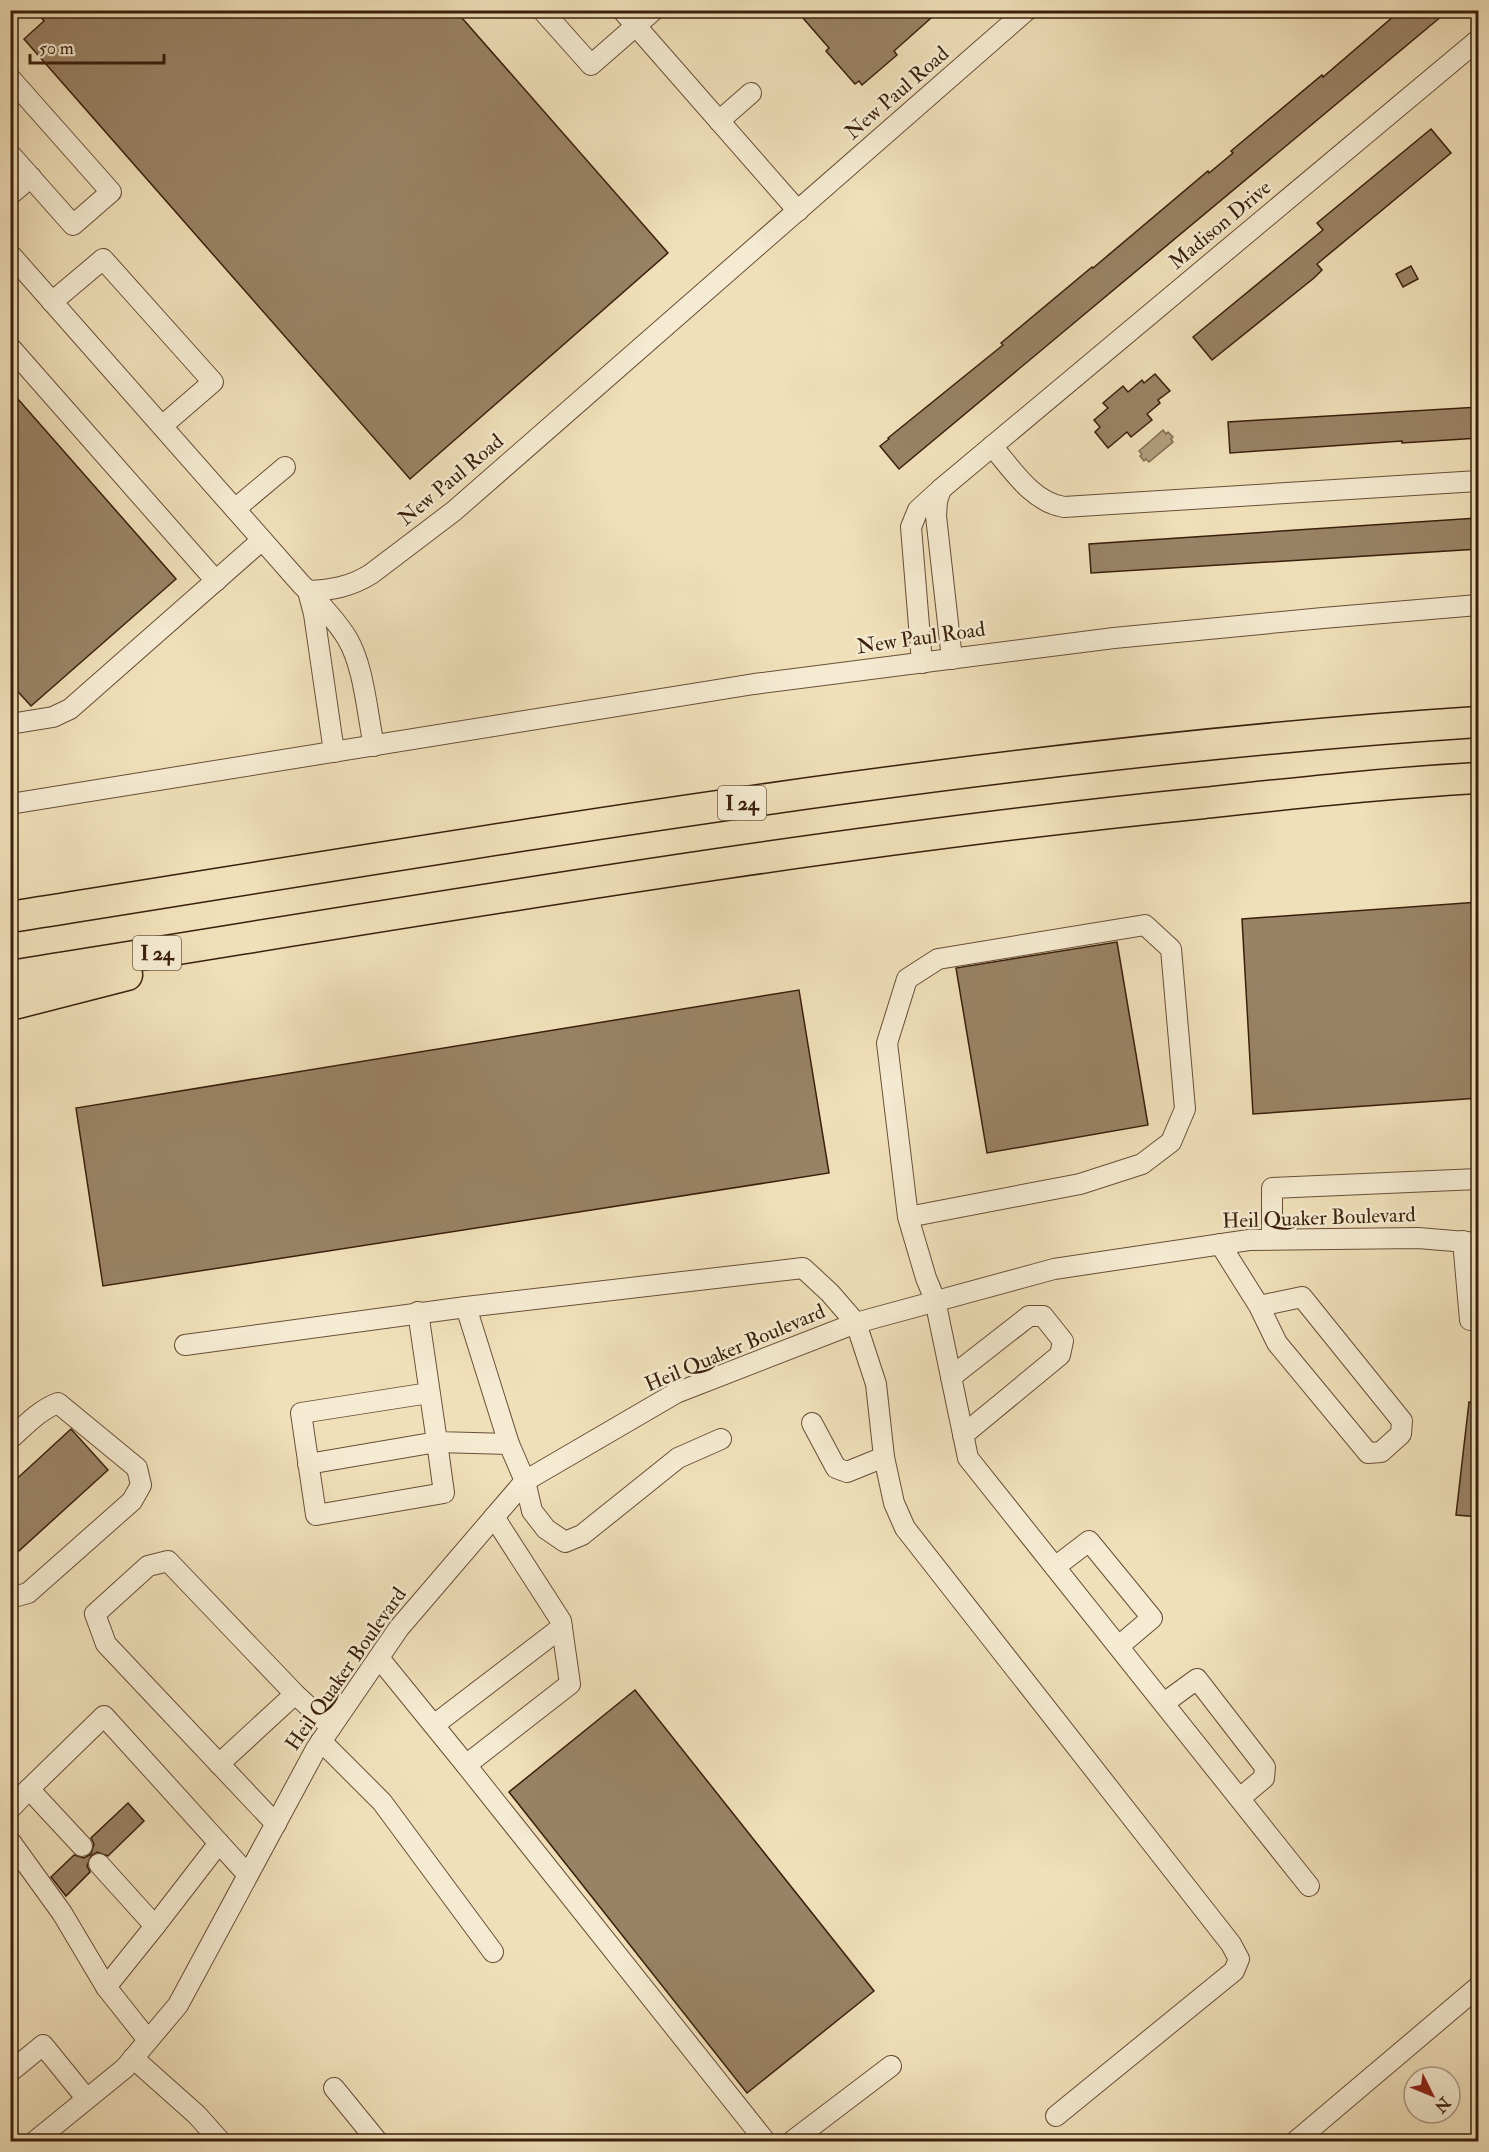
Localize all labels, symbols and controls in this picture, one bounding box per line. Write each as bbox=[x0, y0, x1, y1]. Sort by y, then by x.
scale bar bbox=[30, 27, 164, 65]
text: 50 m bbox=[39, 37, 74, 60]
street label: New Paul Road bbox=[839, 40, 955, 146]
street label: Madison Drive bbox=[1163, 174, 1277, 276]
street label: New Paul Road bbox=[393, 428, 510, 532]
street label: New Paul Road bbox=[855, 616, 988, 660]
road number: I 24 bbox=[718, 786, 766, 820]
road number: I 24 bbox=[133, 936, 181, 970]
street label: Heil Quaker Boulevard bbox=[1222, 1201, 1417, 1235]
street label: Heil Quaker Boulevard bbox=[641, 1298, 830, 1398]
street label: Heil Quaker Boulevard bbox=[279, 1581, 413, 1756]
north arrow bbox=[1402, 2065, 1462, 2125]
text: N bbox=[1430, 2092, 1455, 2117]

